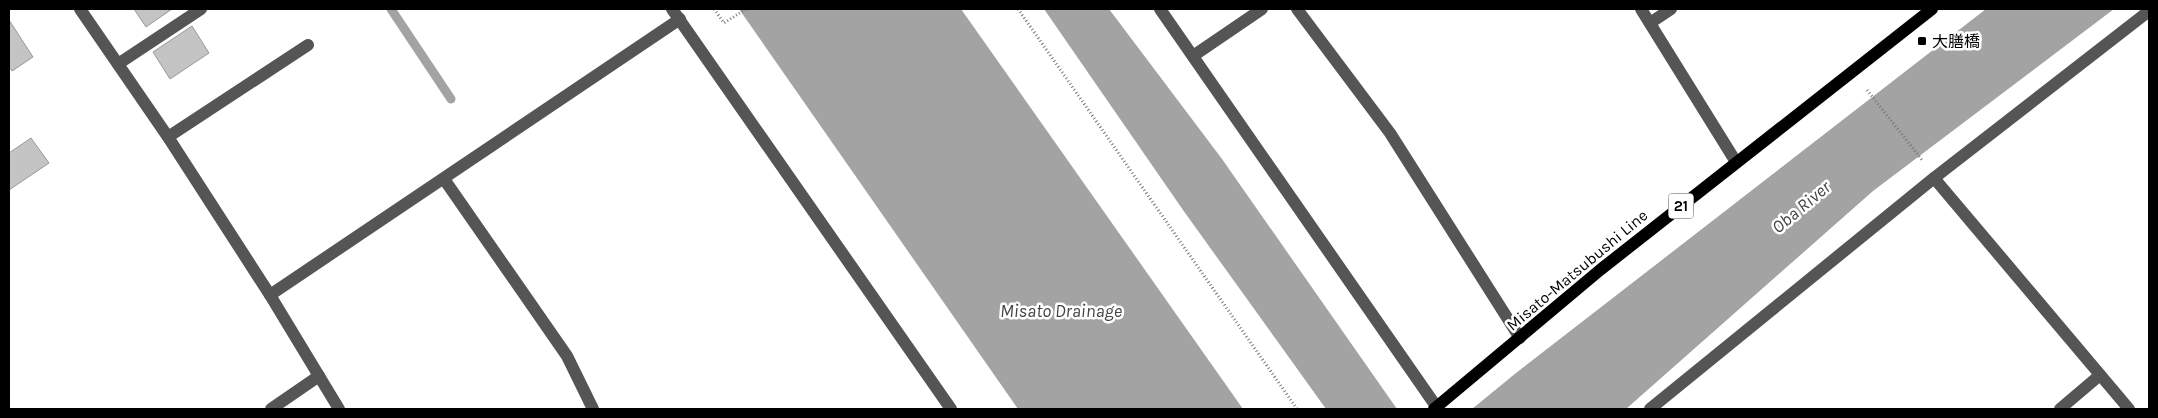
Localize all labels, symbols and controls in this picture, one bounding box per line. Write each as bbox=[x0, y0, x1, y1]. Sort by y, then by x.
place label: 大膳橋 bbox=[1932, 32, 1980, 51]
marker: 大膳橋 bbox=[1916, 35, 1928, 47]
water label: Oba River bbox=[1767, 175, 1836, 238]
road number: 21 bbox=[1668, 194, 1694, 218]
street label: Misato-Matsubushi Line bbox=[1503, 205, 1651, 335]
water label: Misato Drainage bbox=[1000, 300, 1122, 322]

